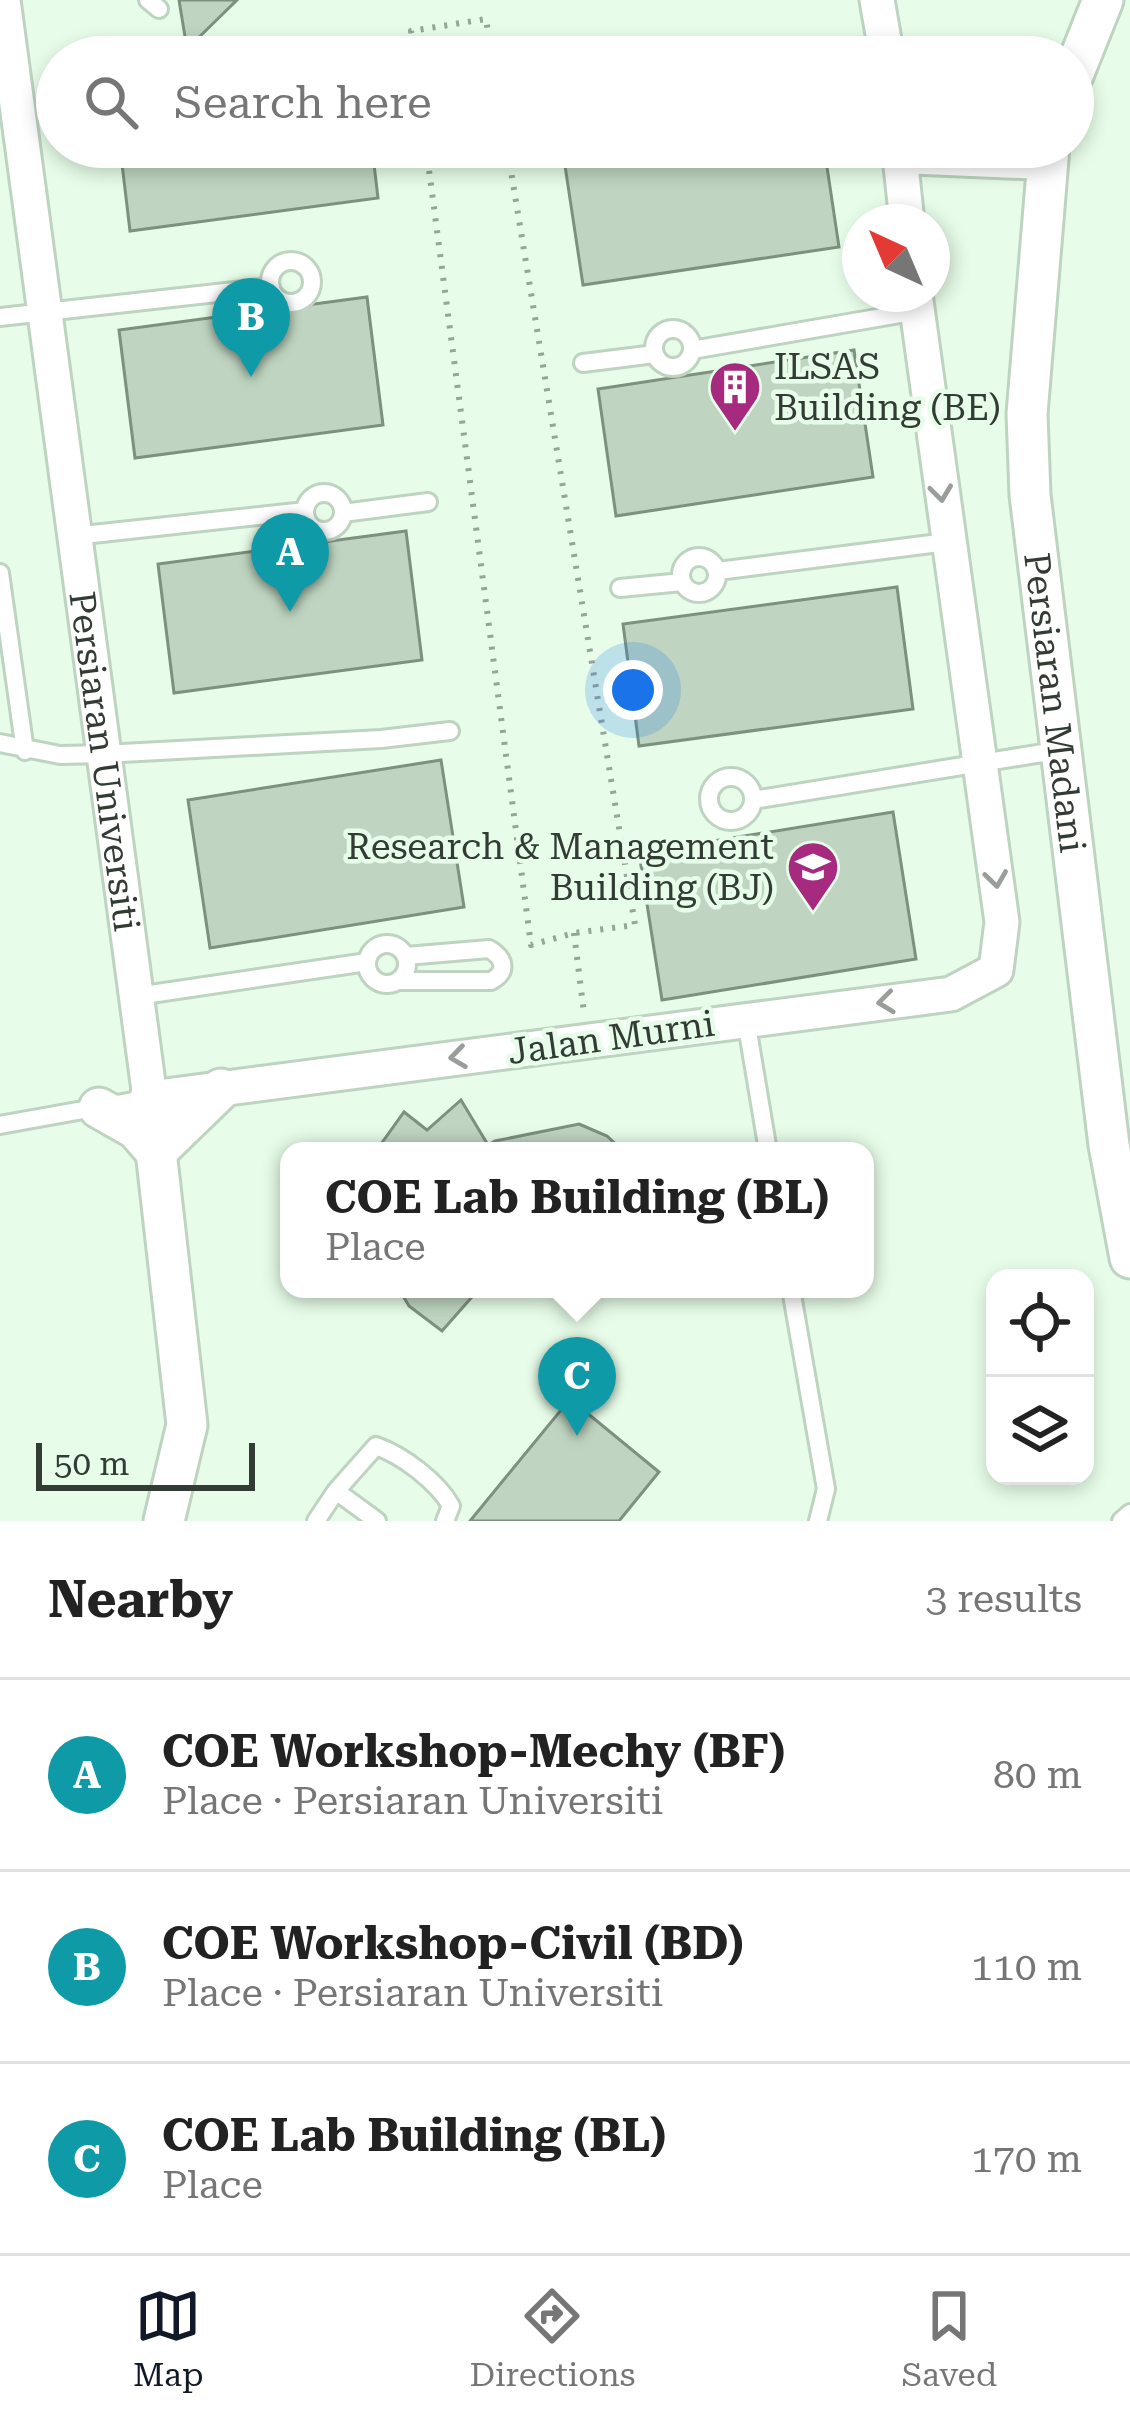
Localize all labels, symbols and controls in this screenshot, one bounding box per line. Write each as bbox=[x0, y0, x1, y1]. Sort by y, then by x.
search box bbox=[36, 36, 1094, 168]
icon: search bbox=[78, 69, 144, 135]
text: Search here bbox=[174, 76, 432, 129]
north arrow bbox=[842, 204, 950, 312]
pin: B bbox=[212, 278, 290, 377]
place label: ILSAS Building (BE) bbox=[774, 346, 1001, 429]
building icon: ILSAS Building (BE) bbox=[707, 359, 763, 433]
one-way arrow bbox=[927, 484, 953, 503]
pin: A bbox=[251, 513, 329, 612]
street label: Persiaran Madani bbox=[1015, 550, 1093, 855]
street label: Persiaran Universiti bbox=[60, 589, 147, 934]
your location bbox=[603, 660, 663, 720]
place label: Research & Management Building (BJ) bbox=[346, 826, 774, 909]
school or university icon: Research & Management Building (BJ) bbox=[785, 839, 841, 913]
one-way arrow bbox=[982, 870, 1008, 889]
one-way arrow bbox=[876, 989, 896, 1015]
street label: Jalan Murni bbox=[505, 1003, 717, 1073]
one-way arrow bbox=[448, 1044, 467, 1070]
popup bbox=[280, 1142, 874, 1298]
text: COE Lab Building (BL) bbox=[325, 1171, 829, 1224]
text: Place bbox=[325, 1224, 426, 1270]
map controls bbox=[986, 1269, 1094, 1485]
button: locate bbox=[986, 1269, 1094, 1377]
pin: C bbox=[538, 1337, 616, 1436]
button: layers bbox=[986, 1377, 1094, 1485]
scale bar bbox=[36, 1437, 255, 1490]
text: 50 m bbox=[54, 1444, 129, 1483]
text: Nearby bbox=[48, 1570, 233, 1629]
text: 3 results bbox=[925, 1576, 1082, 1622]
text: COE Workshop-Mechy (BF) bbox=[162, 1725, 785, 1778]
text: A bbox=[73, 1752, 101, 1798]
text: 80 m bbox=[993, 1752, 1082, 1798]
text: Place · Persiaran Universiti bbox=[162, 1778, 663, 1824]
text: COE Workshop-Civil (BD) bbox=[162, 1917, 744, 1970]
text: B bbox=[73, 1944, 101, 1990]
text: 110 m bbox=[971, 1944, 1082, 1990]
text: Place · Persiaran Universiti bbox=[162, 1970, 663, 2016]
text: COE Lab Building (BL) bbox=[162, 2109, 666, 2162]
text: C bbox=[73, 2136, 101, 2182]
text: 170 m bbox=[971, 2136, 1082, 2182]
text: Place bbox=[162, 2162, 263, 2208]
tab: Map bbox=[133, 2283, 204, 2394]
tab: Directions bbox=[469, 2283, 635, 2394]
tab: Saved bbox=[901, 2283, 997, 2394]

